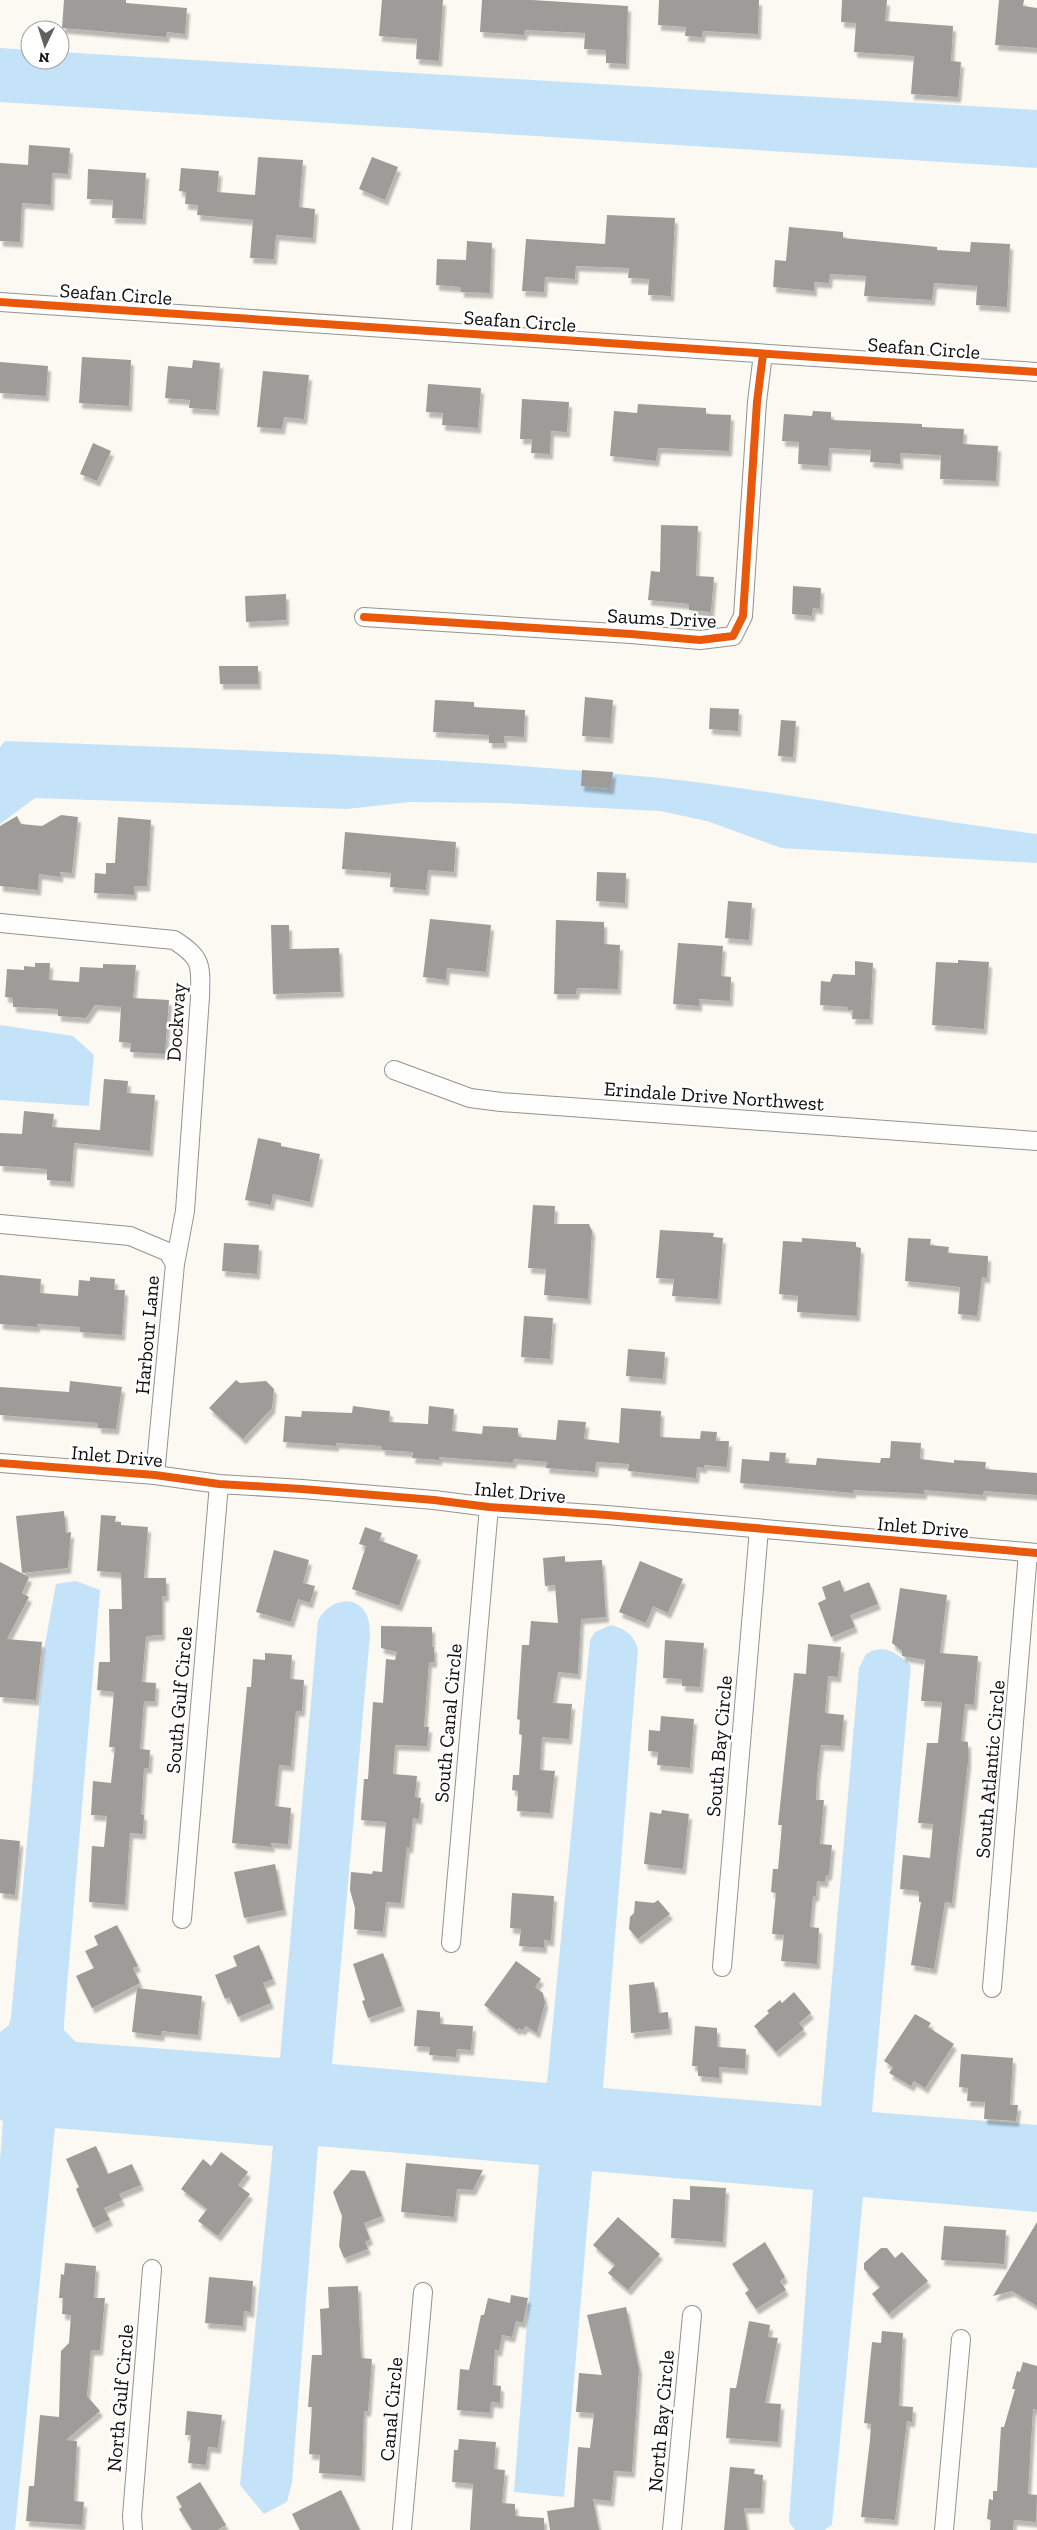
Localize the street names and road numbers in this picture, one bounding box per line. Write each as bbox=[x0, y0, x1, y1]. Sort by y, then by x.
street label: Seafan Circle bbox=[59, 278, 173, 310]
street label: Seafan Circle bbox=[463, 305, 577, 337]
street label: Seafan Circle bbox=[867, 332, 981, 364]
street label: Saums Drive bbox=[607, 603, 717, 633]
street label: Dockway bbox=[161, 981, 191, 1062]
street label: Erindale Drive Northwest bbox=[603, 1076, 825, 1116]
street label: Harbour Lane bbox=[130, 1275, 164, 1395]
street label: Inlet Drive bbox=[70, 1440, 164, 1472]
street label: Inlet Drive bbox=[473, 1476, 567, 1508]
street label: Inlet Drive bbox=[876, 1511, 970, 1543]
street label: South Gulf Circle bbox=[161, 1626, 197, 1774]
street label: South Canal Circle bbox=[429, 1642, 467, 1804]
street label: South Bay Circle bbox=[701, 1674, 737, 1818]
street label: South Atlantic Circle bbox=[970, 1679, 1010, 1859]
street label: North Gulf Circle bbox=[102, 2323, 138, 2473]
street label: North Bay Circle bbox=[643, 2349, 679, 2493]
street label: Canal Circle bbox=[374, 2356, 408, 2462]

